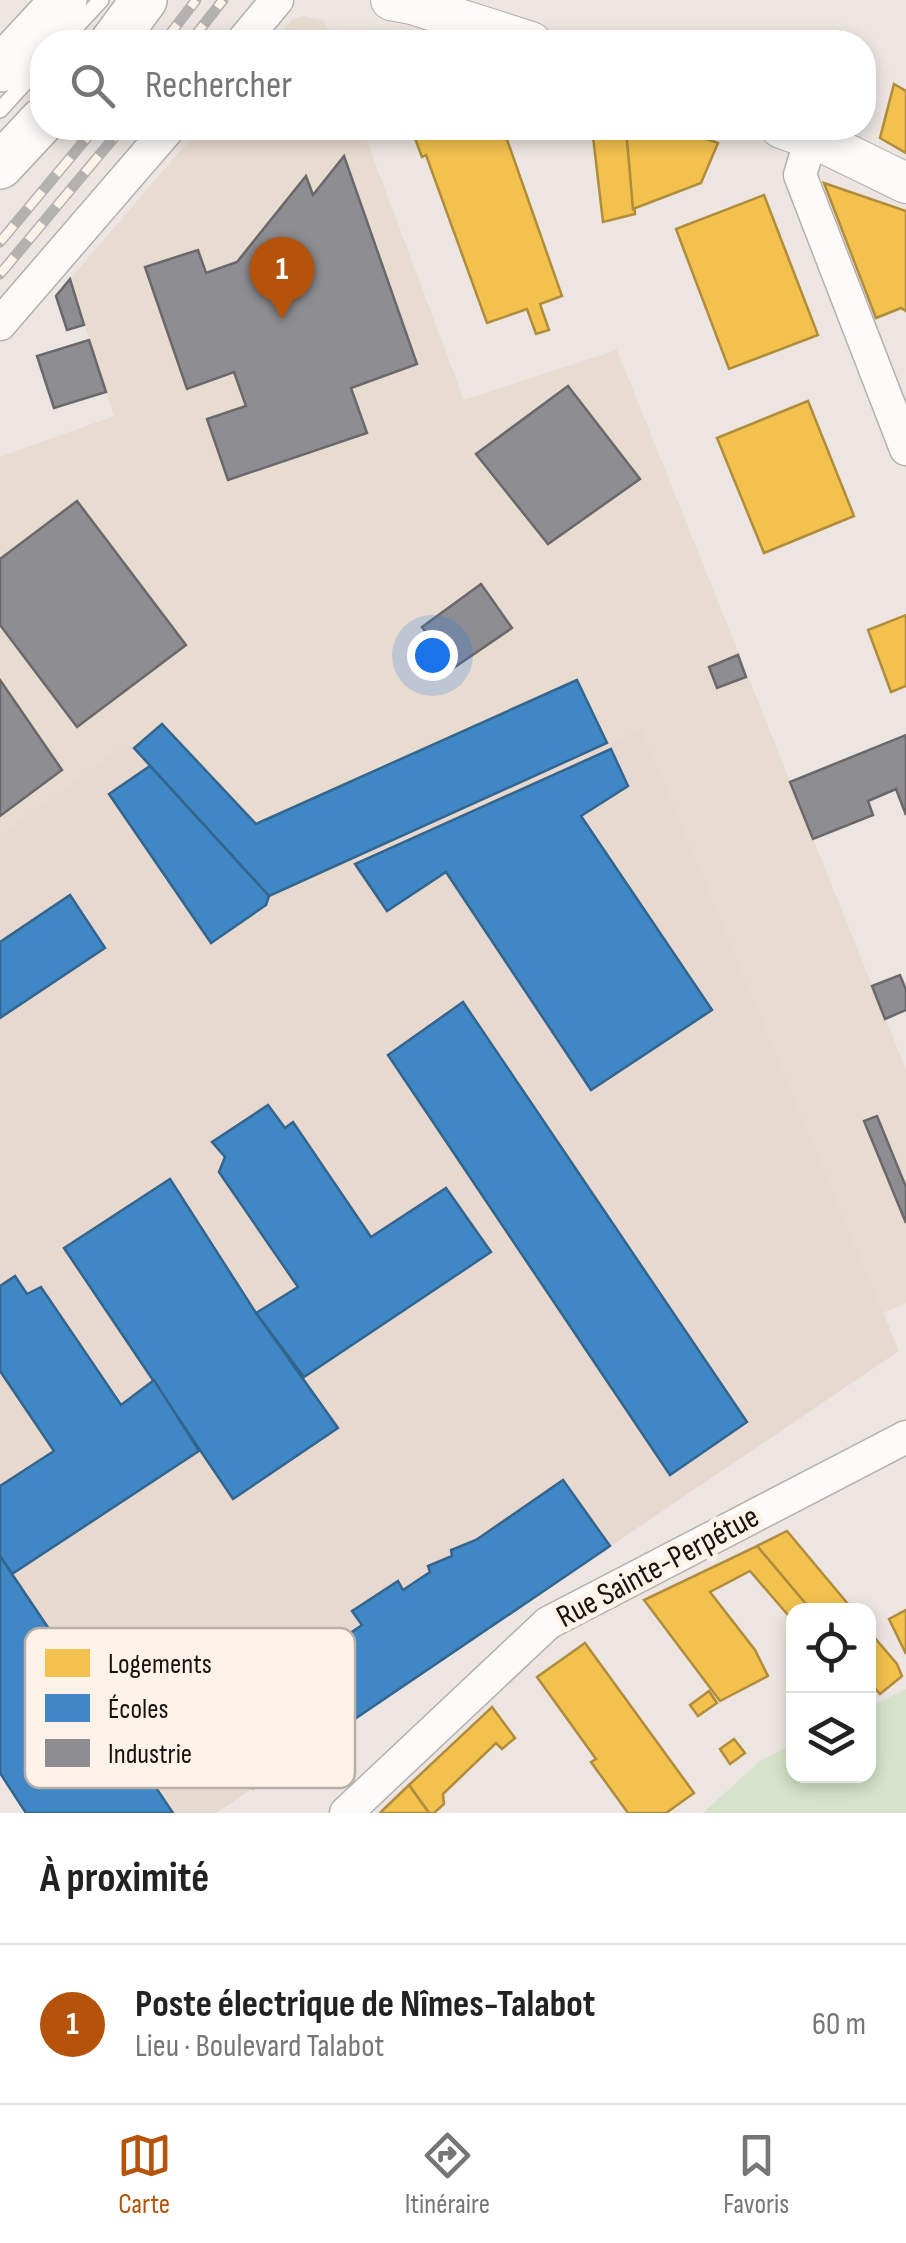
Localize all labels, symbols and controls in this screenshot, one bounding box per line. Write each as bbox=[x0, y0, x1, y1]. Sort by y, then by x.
search box bbox=[30, 30, 876, 140]
icon: search bbox=[65, 58, 120, 113]
text: Rechercher bbox=[145, 63, 292, 108]
pin: 1 bbox=[250, 236, 314, 319]
your location bbox=[407, 630, 458, 681]
street label: Rue Sainte-Perpétue bbox=[550, 1497, 766, 1637]
map controls bbox=[786, 1603, 876, 1783]
button: locate bbox=[786, 1603, 876, 1693]
legend bbox=[25, 1628, 355, 1788]
text: Logements bbox=[108, 1648, 212, 1681]
text: Écoles bbox=[108, 1693, 169, 1726]
button: layers bbox=[786, 1693, 876, 1783]
text: Industrie bbox=[108, 1738, 192, 1771]
text: À proximité bbox=[40, 1853, 209, 1904]
text: Poste électrique de Nîmes-Talabot bbox=[135, 1982, 595, 2027]
text: 1 bbox=[66, 2005, 79, 2044]
text: 60 m bbox=[812, 2005, 866, 2044]
text: Lieu · Boulevard Talabot bbox=[135, 2027, 384, 2066]
tab: Carte bbox=[117, 2128, 172, 2221]
tab: Itinéraire bbox=[405, 2128, 490, 2221]
tab: Favoris bbox=[723, 2128, 789, 2221]

